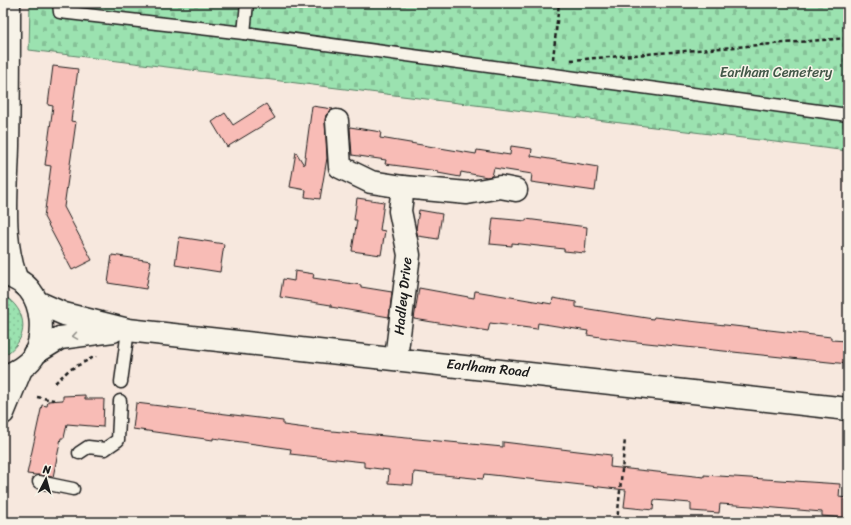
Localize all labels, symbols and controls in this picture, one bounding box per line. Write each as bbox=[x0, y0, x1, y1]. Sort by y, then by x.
park label: Earlham Cemetery bbox=[720, 60, 833, 85]
street label: Hadley Drive bbox=[386, 256, 420, 336]
one-way arrow bbox=[72, 331, 78, 340]
street label: Earlham Road bbox=[445, 351, 532, 385]
north arrow bbox=[26, 459, 66, 499]
text: N bbox=[41, 460, 52, 479]

